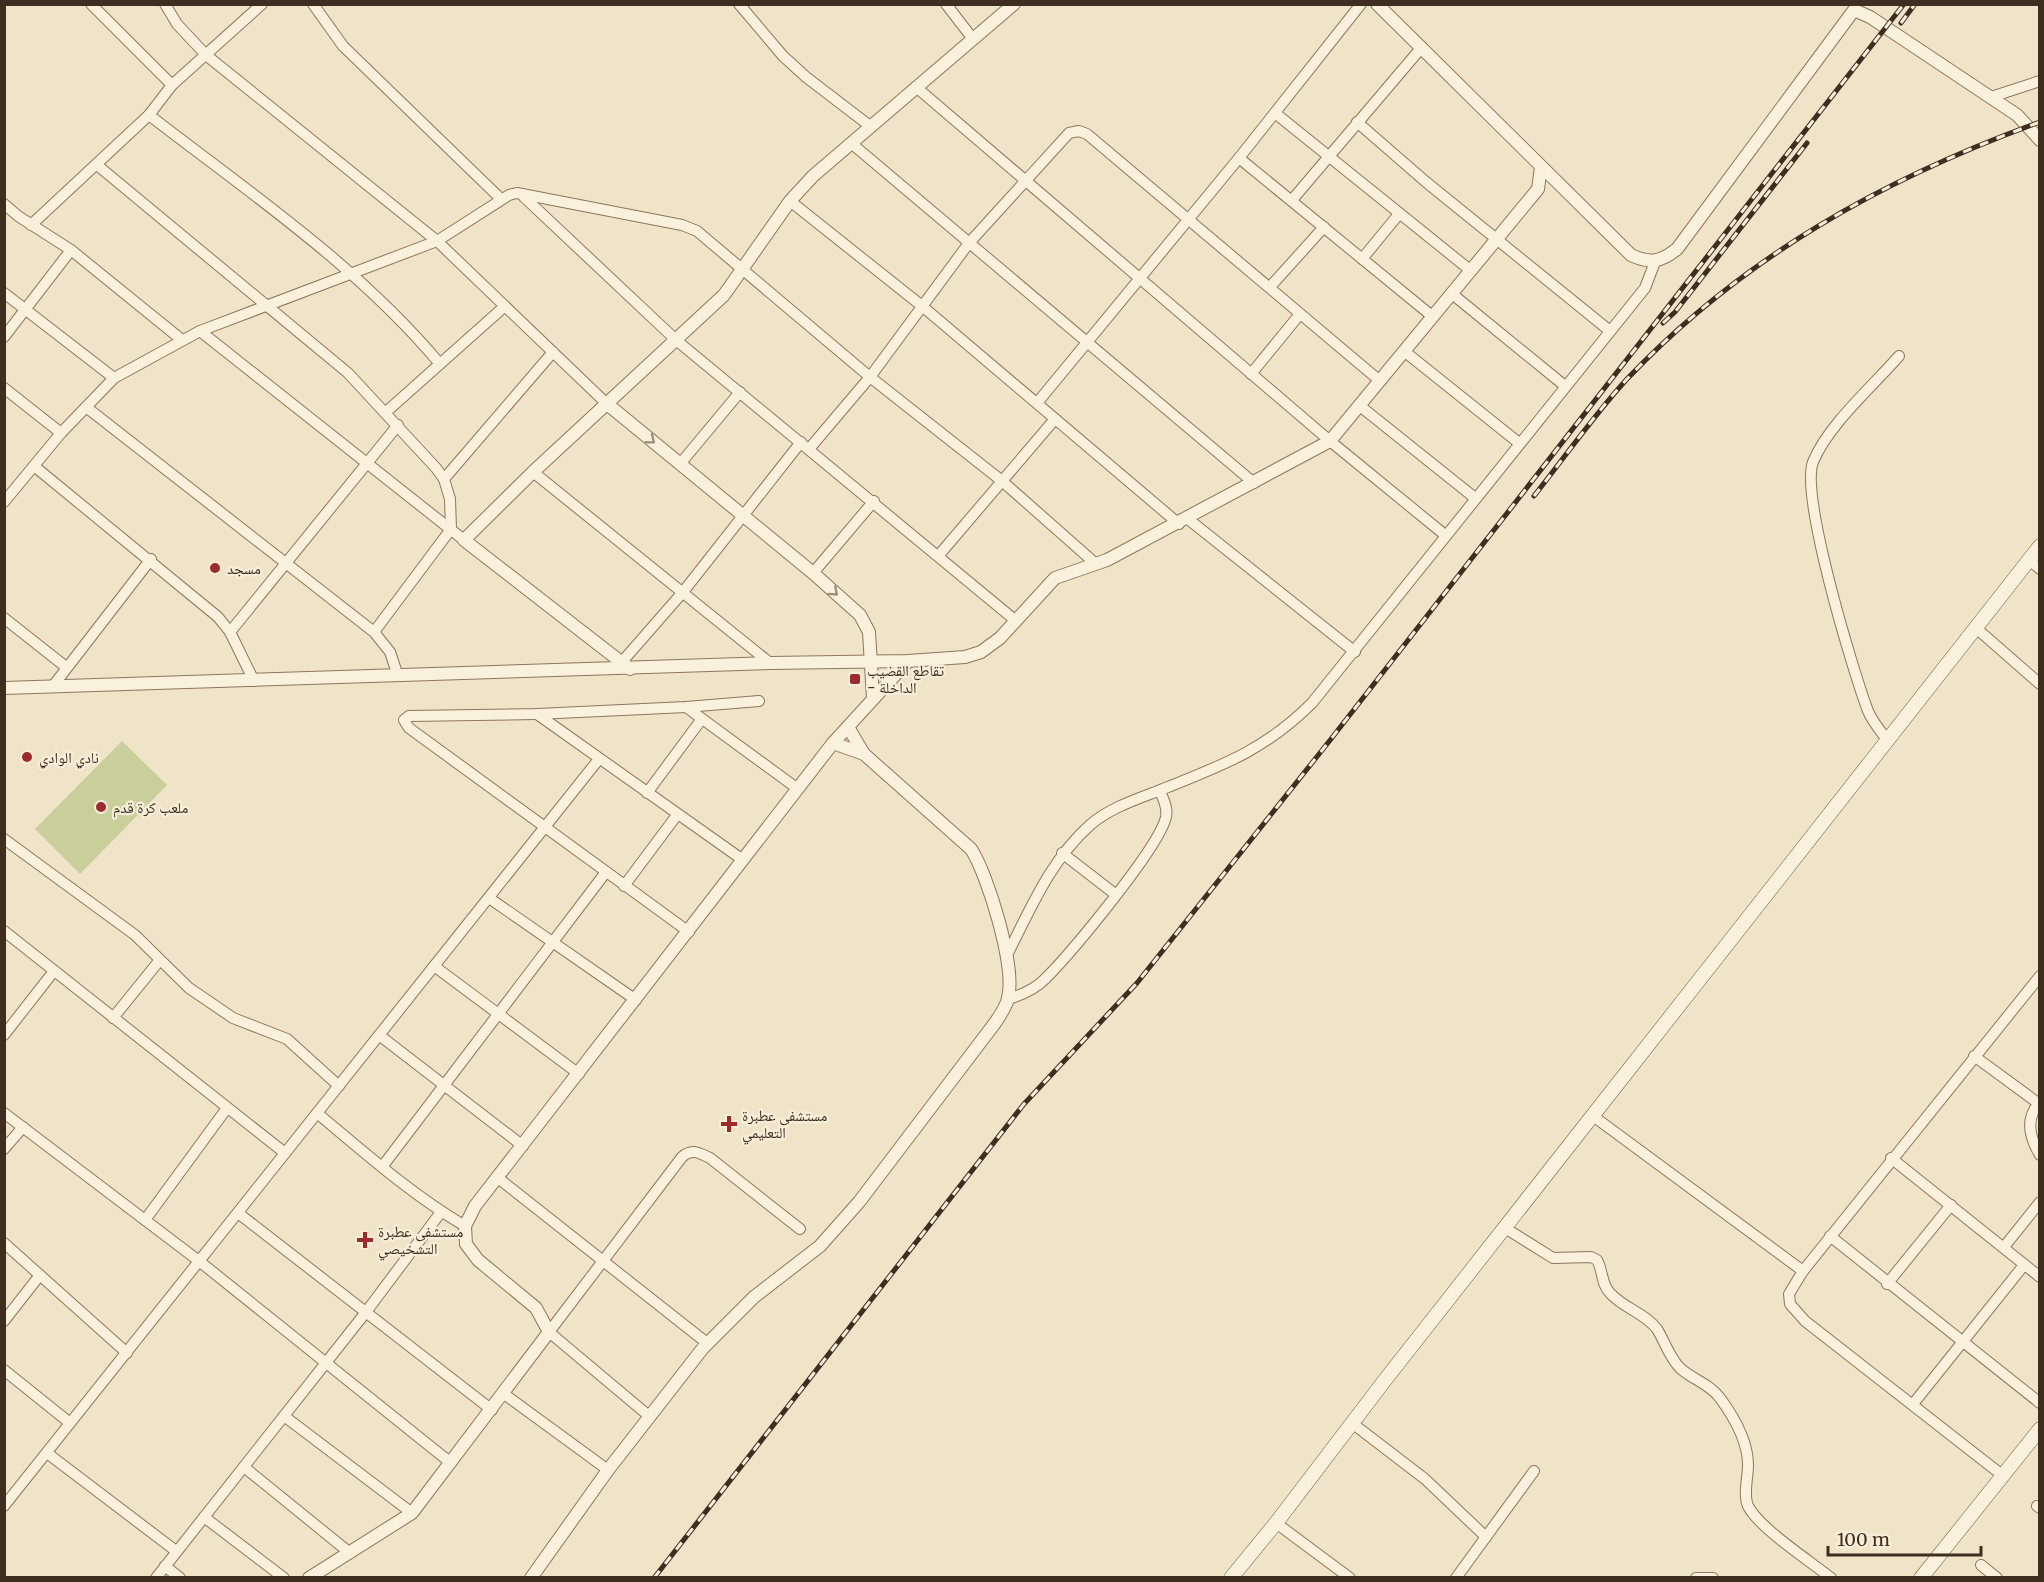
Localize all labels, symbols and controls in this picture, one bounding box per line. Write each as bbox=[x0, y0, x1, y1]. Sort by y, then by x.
one-way arrow bbox=[644, 433, 655, 444]
place label: مسجد bbox=[227, 559, 261, 578]
marker: مسجد bbox=[208, 561, 222, 575]
one-way arrow bbox=[827, 585, 837, 596]
place label: تقاطع القضيب - الداخلة bbox=[867, 661, 945, 697]
marker: تقاطع القضيب - الداخلة bbox=[848, 672, 862, 686]
place label: نادي الوادي bbox=[39, 748, 99, 769]
marker: نادي الوادي bbox=[20, 750, 34, 764]
place label: ملعب كرة قدم bbox=[113, 798, 188, 818]
marker: ملعب كرة قدم bbox=[94, 800, 108, 814]
place label: مستشفى عطبرة التعليمي bbox=[742, 1106, 828, 1144]
marker: مستشفى عطبرة التعليمي bbox=[720, 1115, 738, 1133]
place label: مستشفى عطبرة التشخيصي bbox=[378, 1222, 464, 1260]
marker: مستشفى عطبرة التشخيصي bbox=[356, 1231, 374, 1249]
scale bar bbox=[1828, 1519, 1981, 1557]
text: 100 m bbox=[1837, 1528, 1890, 1551]

